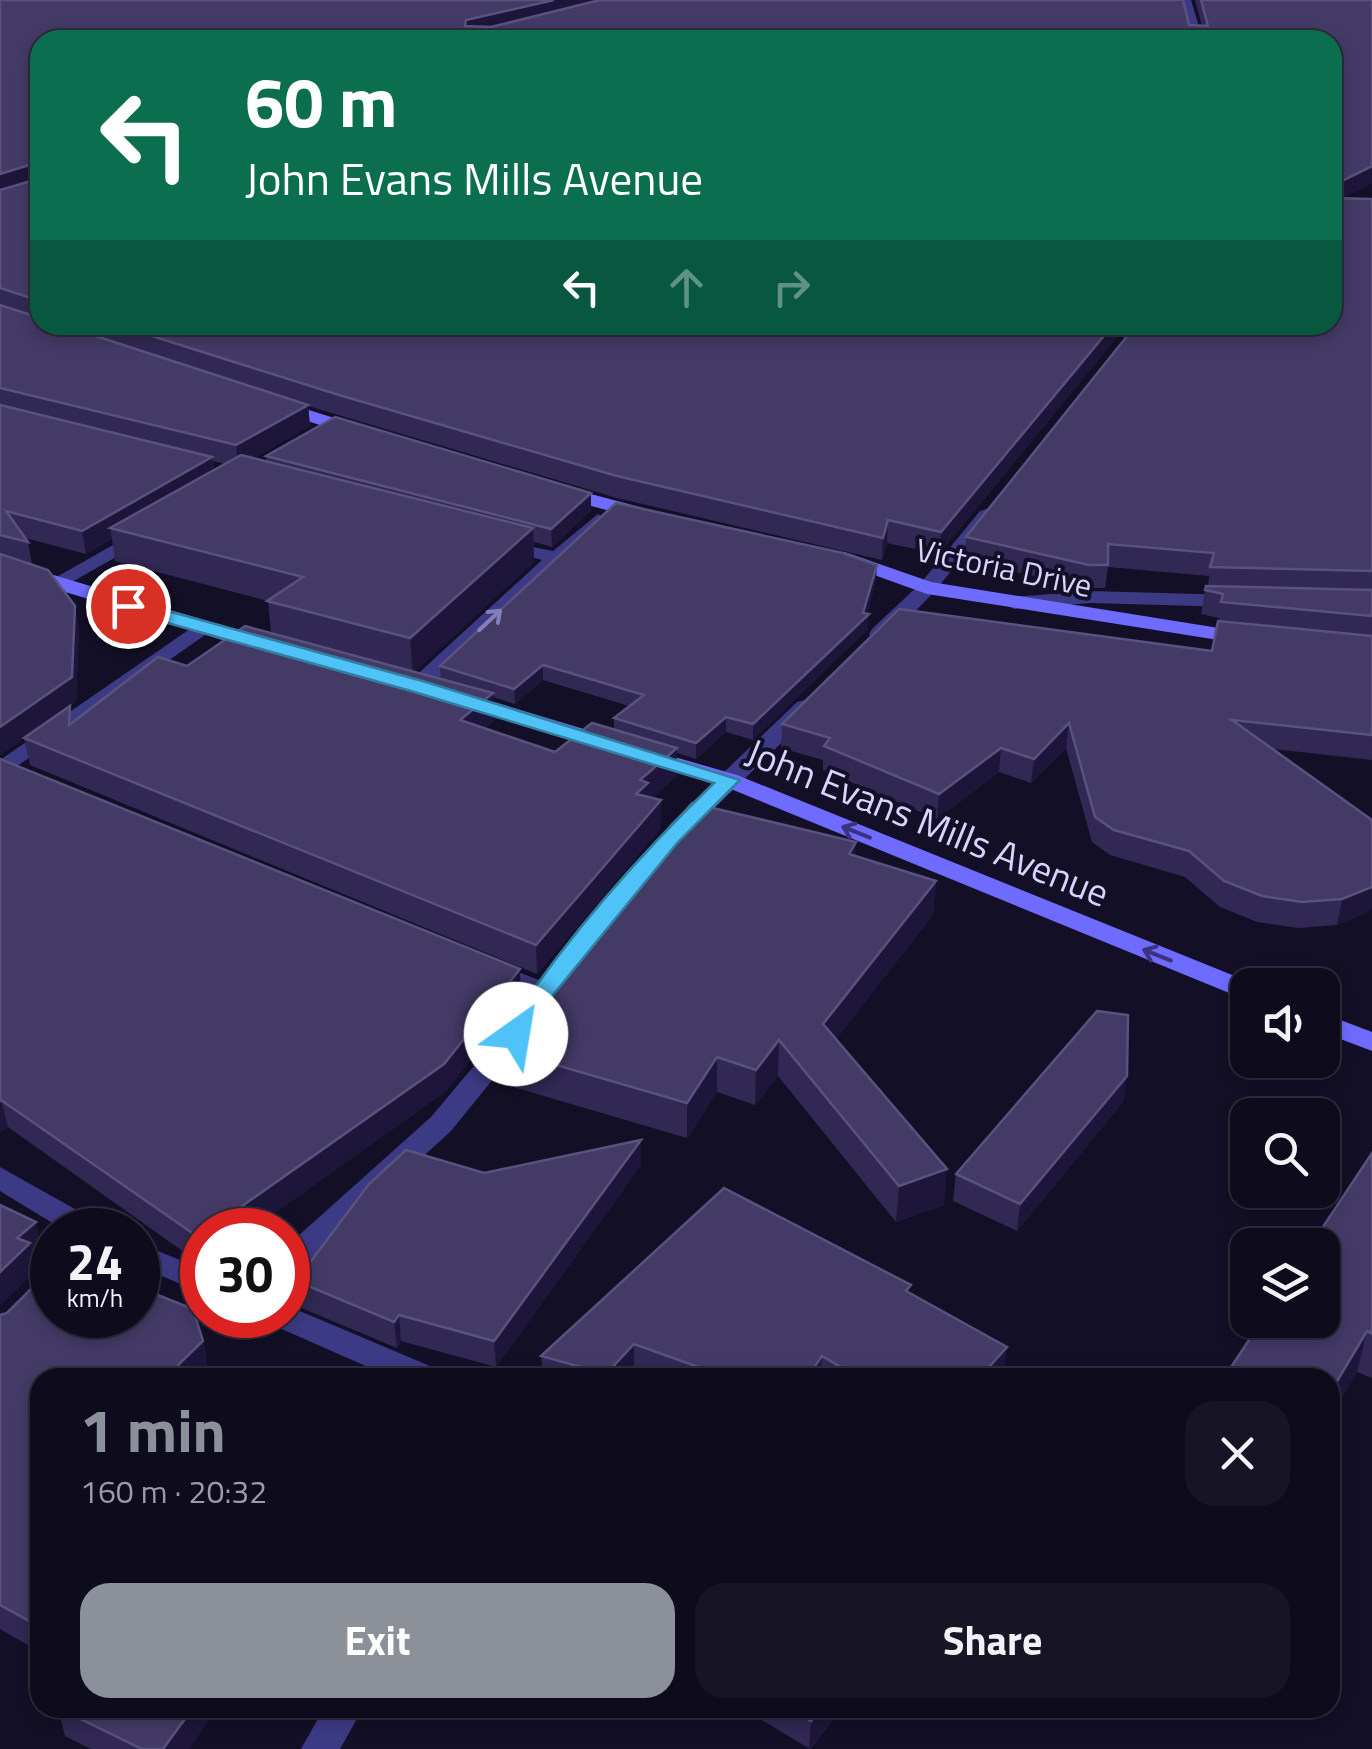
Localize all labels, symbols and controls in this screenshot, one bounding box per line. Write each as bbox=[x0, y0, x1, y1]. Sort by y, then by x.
text: 60 m bbox=[245, 48, 398, 154]
icon: left bbox=[80, 70, 210, 200]
text: John Evans Mills Avenue bbox=[245, 144, 703, 212]
icon: left bbox=[554, 260, 609, 315]
icon: ahead bbox=[659, 260, 714, 315]
icon: right bbox=[764, 260, 819, 315]
street label: Victoria Drive bbox=[912, 525, 1096, 609]
pin bbox=[86, 564, 171, 649]
icon: arrive bbox=[101, 579, 156, 634]
one-way arrow bbox=[477, 609, 502, 632]
street label: John Evans Mills Avenue bbox=[738, 723, 1118, 921]
one-way arrow bbox=[841, 822, 872, 840]
one-way arrow bbox=[1142, 944, 1173, 962]
map controls bbox=[1230, 968, 1340, 1338]
button: sound bbox=[1230, 968, 1340, 1078]
position arrow bbox=[464, 982, 568, 1086]
button: search bbox=[1230, 1098, 1340, 1208]
speed limit sign: 30 bbox=[180, 1208, 310, 1338]
text: 24 bbox=[67, 1223, 123, 1299]
button: layers bbox=[1230, 1228, 1340, 1338]
text: km/h bbox=[67, 1279, 123, 1317]
text: 1 min bbox=[80, 1384, 226, 1475]
button: close bbox=[1185, 1401, 1290, 1506]
text: 160 m · 20:32 bbox=[80, 1467, 267, 1515]
button: Exit bbox=[80, 1583, 675, 1698]
button: Share bbox=[695, 1583, 1290, 1698]

